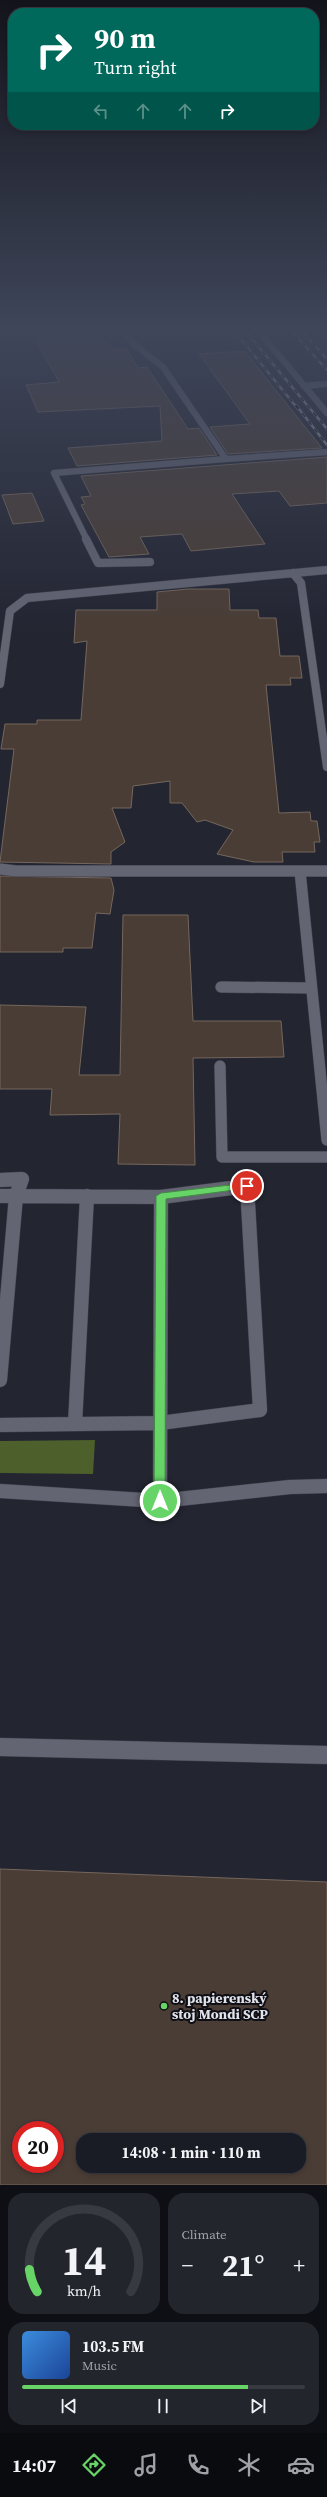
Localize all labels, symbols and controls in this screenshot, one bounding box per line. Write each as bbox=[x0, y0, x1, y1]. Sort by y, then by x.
text: 90 m bbox=[94, 19, 156, 57]
icon: right bbox=[28, 24, 80, 76]
text: Turn right bbox=[94, 55, 176, 80]
icon: left bbox=[90, 100, 112, 122]
icon: ahead bbox=[132, 100, 154, 122]
icon: ahead bbox=[174, 100, 196, 122]
icon: right bbox=[216, 100, 238, 122]
pin bbox=[230, 1169, 264, 1203]
icon: arrive bbox=[236, 1175, 258, 1197]
position arrow bbox=[139, 1480, 181, 1522]
place label: 8. papierenský stoj Mondi SCP bbox=[172, 1988, 268, 2024]
marker: 8. papierenský stoj Mondi SCP bbox=[159, 2001, 169, 2011]
speed limit sign: 20 bbox=[12, 2121, 64, 2173]
text: 14:08 · 1 min · 110 m bbox=[122, 2142, 261, 2163]
text: Climate bbox=[182, 2226, 227, 2243]
text: 14 bbox=[61, 2231, 106, 2288]
text: 21° bbox=[222, 2245, 264, 2286]
text: − bbox=[182, 2250, 193, 2280]
text: + bbox=[293, 2250, 305, 2280]
text: km/h bbox=[67, 2280, 101, 2300]
text: 103.5 FM bbox=[82, 2336, 144, 2357]
text: Music bbox=[82, 2357, 117, 2374]
icon: previous bbox=[58, 2395, 80, 2417]
icon: pause bbox=[152, 2395, 174, 2417]
icon: next bbox=[247, 2395, 269, 2417]
icon: directions bbox=[80, 2451, 108, 2479]
icon: music bbox=[132, 2451, 160, 2479]
icon: phone bbox=[184, 2451, 212, 2479]
icon: climate bbox=[235, 2451, 263, 2479]
icon: car bbox=[287, 2451, 315, 2479]
text: 14:07 bbox=[12, 2453, 56, 2478]

